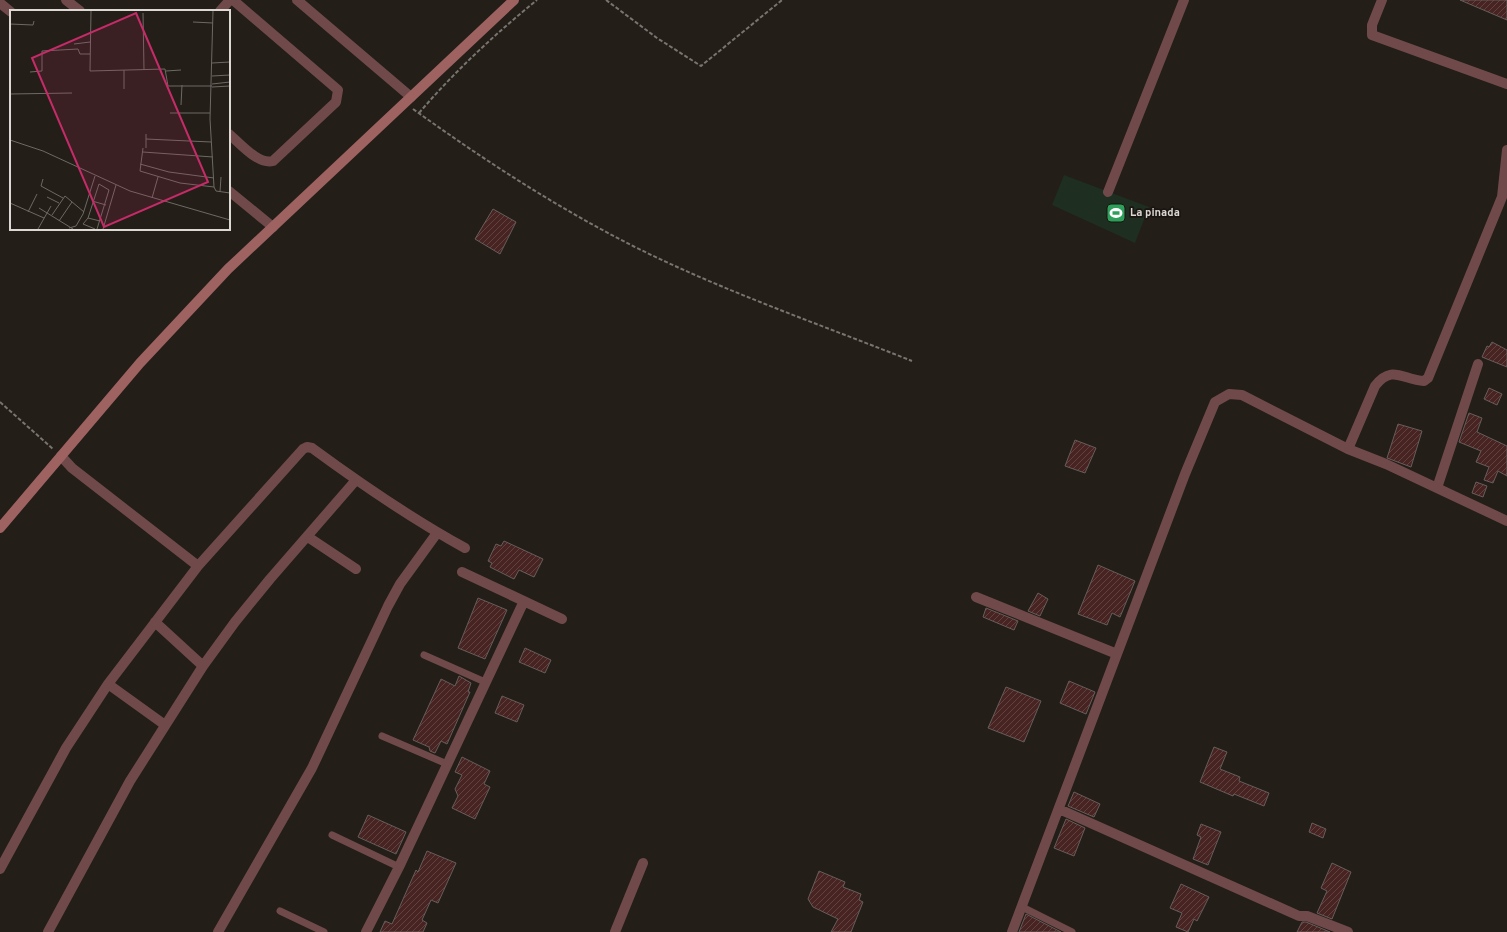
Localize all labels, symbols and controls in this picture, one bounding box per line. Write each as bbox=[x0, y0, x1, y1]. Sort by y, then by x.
inset map bbox=[10, 10, 230, 230]
sports icon: La pinada bbox=[1105, 202, 1127, 224]
place label: La pinada bbox=[1130, 206, 1180, 220]

